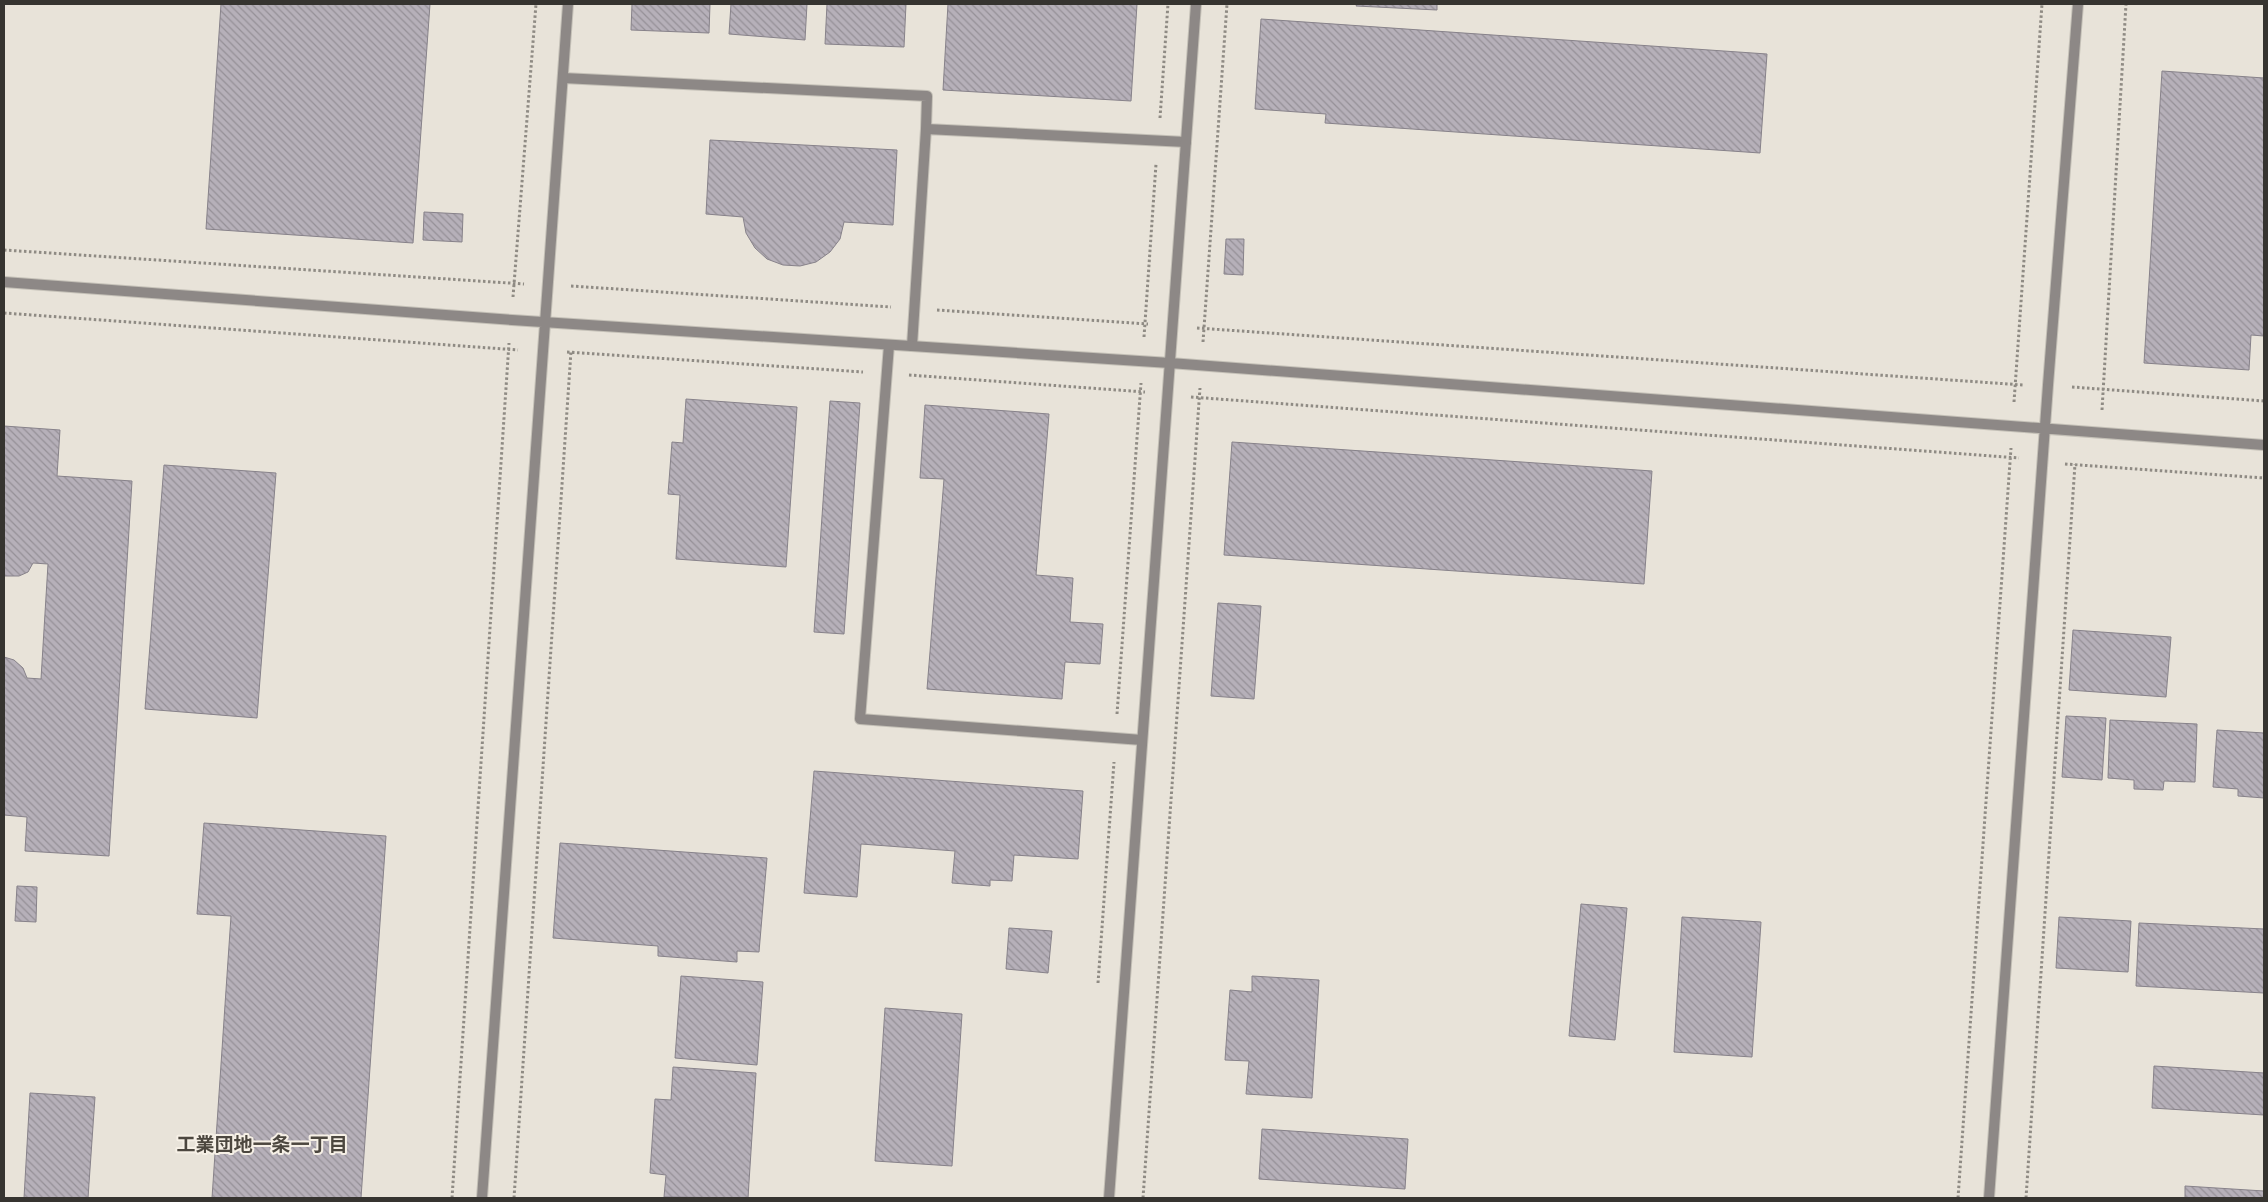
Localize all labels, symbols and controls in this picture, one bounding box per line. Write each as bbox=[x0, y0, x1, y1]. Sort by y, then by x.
district label: 工業団地一条一丁目 bbox=[176, 1132, 348, 1156]

